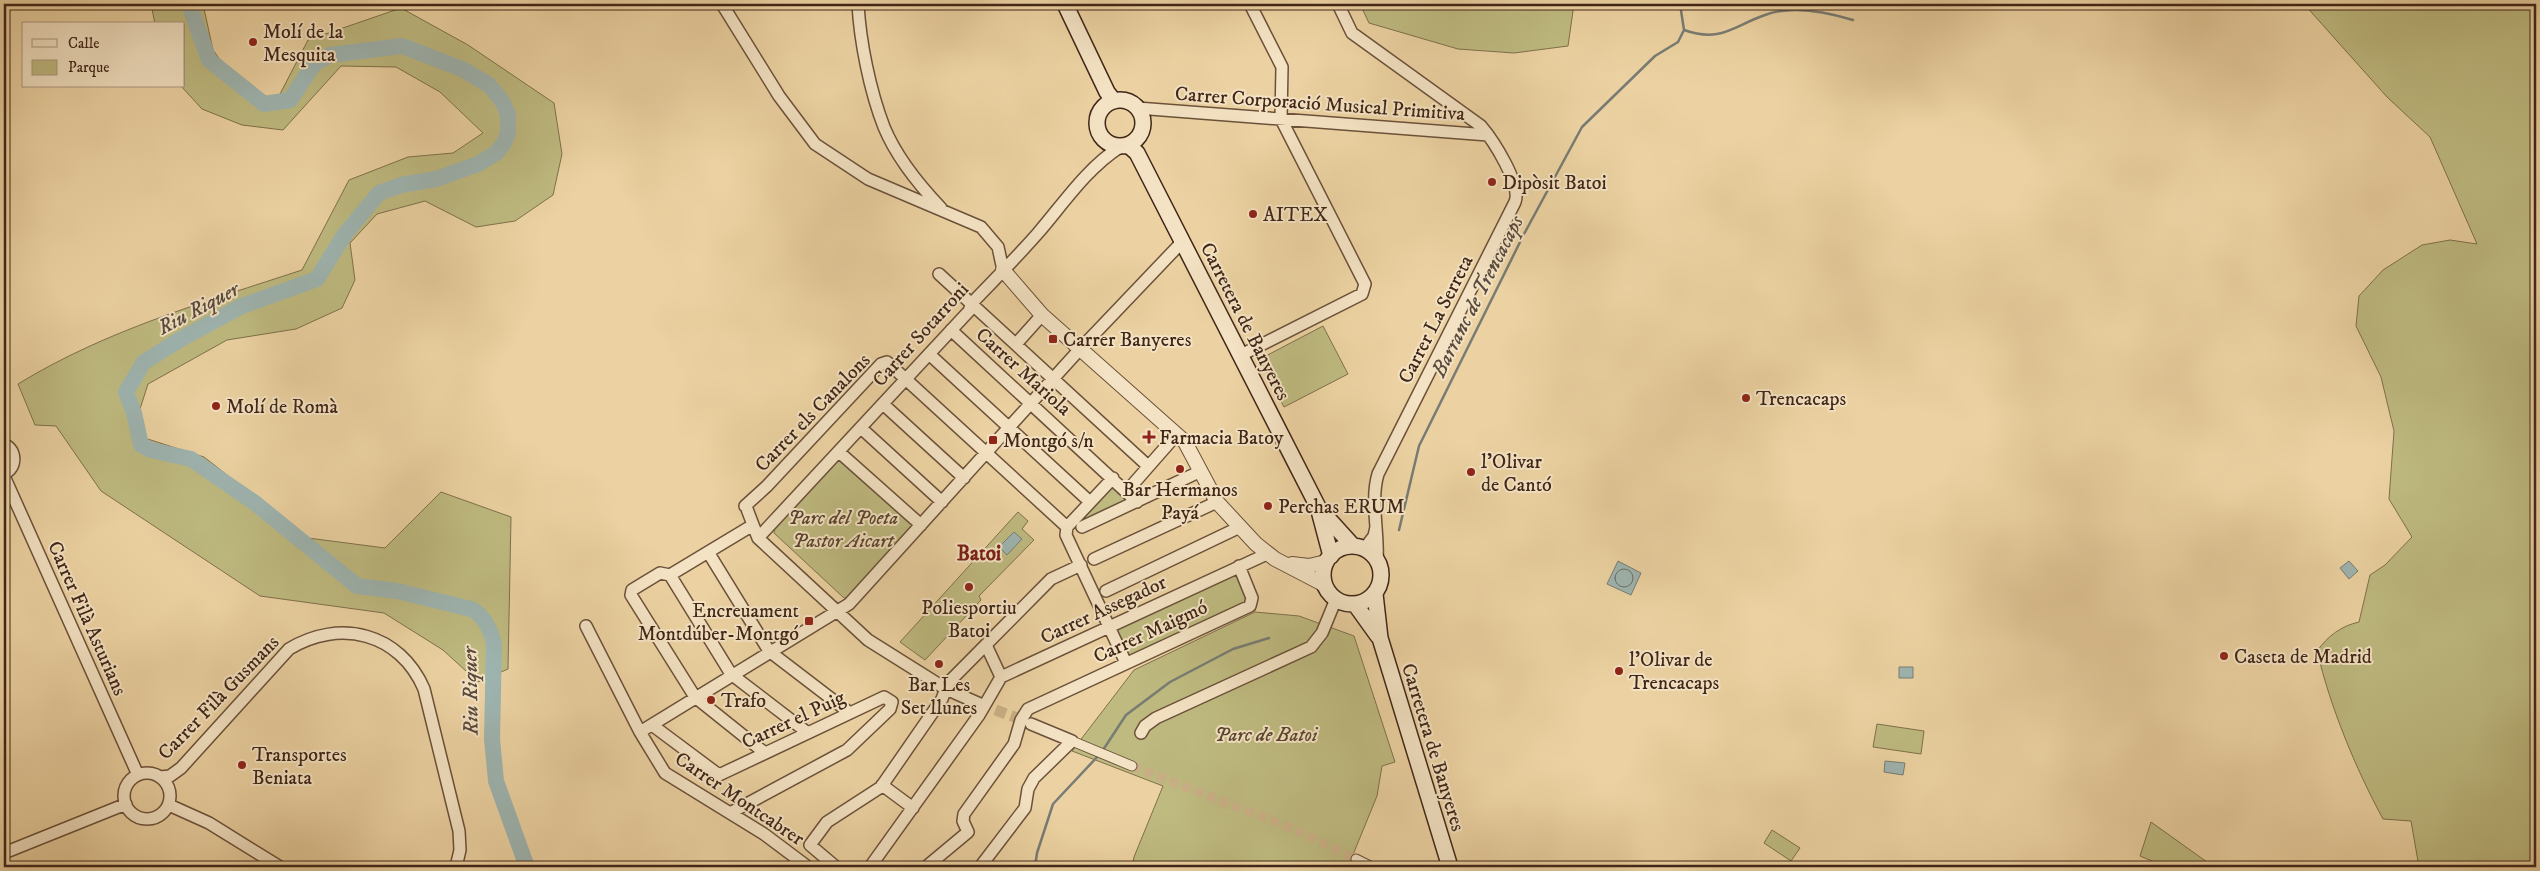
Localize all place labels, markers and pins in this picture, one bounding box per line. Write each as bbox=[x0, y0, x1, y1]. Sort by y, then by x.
place label: Molí de la Mesquita bbox=[263, 20, 344, 68]
marker: Molí de la Mesquita bbox=[247, 36, 259, 48]
place label: Dipòsit Batoi bbox=[1502, 171, 1607, 196]
marker: Dipòsit Batoi bbox=[1486, 176, 1498, 188]
place label: AITEX bbox=[1263, 203, 1328, 228]
marker: AITEX bbox=[1247, 208, 1259, 220]
place label: Carrer Banyeres bbox=[1063, 328, 1192, 353]
marker: Carrer Banyeres bbox=[1047, 333, 1059, 345]
place label: Trencacaps bbox=[1756, 387, 1846, 412]
marker: Trencacaps bbox=[1740, 392, 1752, 404]
place label: Molí de Romà bbox=[226, 395, 339, 420]
marker: Molí de Romà bbox=[210, 400, 222, 412]
place label: Farmacia Batoy bbox=[1159, 426, 1284, 451]
place label: Montgó s/n bbox=[1003, 429, 1094, 454]
marker: Farmacia Batoy bbox=[1143, 431, 1155, 443]
marker: Montgó s/n bbox=[987, 434, 999, 446]
place label: l'Olivar de Cantó bbox=[1481, 450, 1552, 498]
marker: Bar Hermanos Payá bbox=[1174, 463, 1186, 475]
marker: l'Olivar de Cantó bbox=[1465, 466, 1477, 478]
place label: Bar Hermanos Payá bbox=[1122, 478, 1238, 526]
place label: Perchas ERUM bbox=[1278, 495, 1404, 520]
marker: Perchas ERUM bbox=[1262, 500, 1274, 512]
marker: Poliesportiu Batoi bbox=[963, 581, 975, 593]
place label: Poliesportiu Batoi bbox=[921, 596, 1017, 644]
place label: Encreuament Montdúber-Montgó bbox=[638, 599, 799, 647]
marker: Encreuament Montdúber-Montgó bbox=[803, 615, 815, 627]
place label: Caseta de Madrid bbox=[2234, 645, 2372, 670]
place label: l'Olivar de Trencacaps bbox=[1629, 648, 1719, 696]
marker: Caseta de Madrid bbox=[2218, 650, 2230, 662]
marker: Bar Les Set llunes bbox=[933, 658, 945, 670]
marker: l'Olivar de Trencacaps bbox=[1613, 665, 1625, 677]
place label: Bar Les Set llunes bbox=[901, 673, 978, 721]
place label: Trafo bbox=[721, 689, 766, 714]
marker: Trafo bbox=[705, 694, 717, 706]
place label: Transportes Beniata bbox=[252, 743, 347, 791]
marker: Transportes Beniata bbox=[236, 759, 248, 771]

